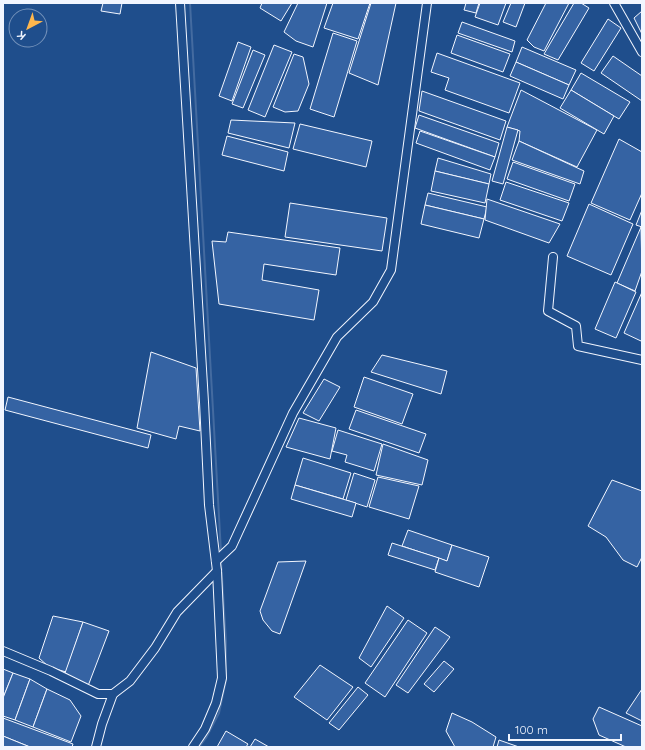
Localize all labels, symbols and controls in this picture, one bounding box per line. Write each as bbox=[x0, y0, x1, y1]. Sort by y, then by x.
north arrow bbox=[8, 8, 48, 48]
text: K bbox=[14, 28, 29, 43]
scale bar bbox=[509, 716, 621, 742]
text: 100 m bbox=[515, 722, 548, 737]

